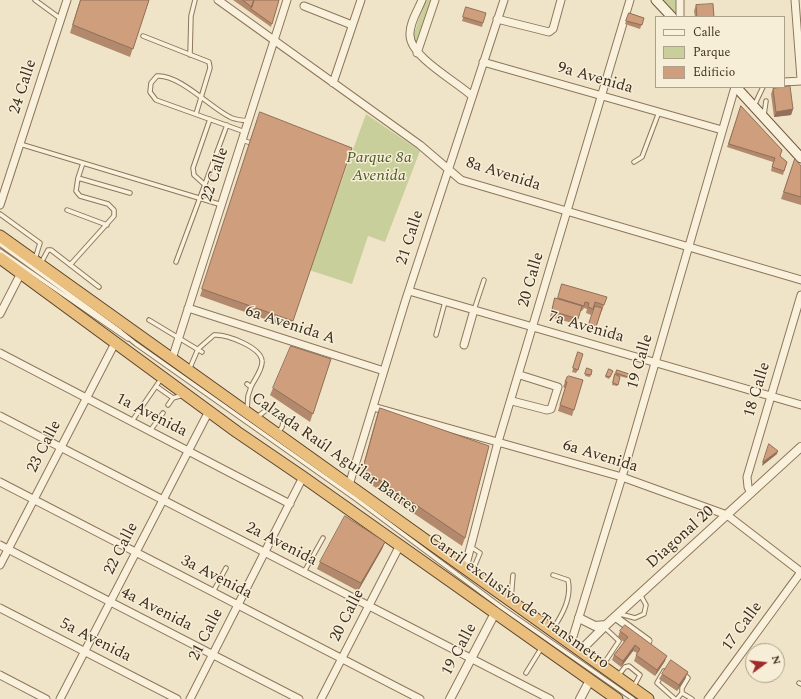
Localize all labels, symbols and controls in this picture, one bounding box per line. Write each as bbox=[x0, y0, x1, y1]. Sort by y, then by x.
legend bbox=[655, 16, 785, 88]
text: Calle bbox=[693, 23, 720, 42]
text: Parque bbox=[693, 43, 730, 62]
street label: 24 Calle bbox=[6, 57, 42, 117]
street label: 9a Avenida bbox=[555, 59, 635, 99]
text: Edificio bbox=[693, 63, 735, 82]
street label: 22 Calle bbox=[198, 145, 234, 205]
park label: Parque 8a Avenida bbox=[346, 149, 412, 187]
street label: 8a Avenida bbox=[463, 154, 543, 196]
street label: 21 Calle bbox=[393, 208, 429, 268]
street label: 20 Calle bbox=[515, 250, 549, 310]
street label: 6a Avenida A bbox=[243, 302, 337, 350]
street label: 7a Avenida bbox=[546, 308, 626, 348]
street label: 19 Calle bbox=[624, 332, 658, 392]
street label: 18 Calle bbox=[741, 360, 775, 420]
street label: Calzada Raúl Aguilar Batres bbox=[247, 389, 421, 519]
street label: 1a Avenida bbox=[112, 390, 190, 442]
street label: 23 Calle bbox=[24, 417, 66, 477]
street label: 6a Avenida bbox=[560, 436, 640, 478]
street label: Diagonal 20 bbox=[643, 503, 719, 573]
street label: 22 Calle bbox=[101, 519, 143, 579]
street label: 2a Avenida bbox=[242, 519, 320, 571]
street label: Carril exclusivo de Transmetro bbox=[424, 530, 612, 674]
street label: 3a Avenida bbox=[177, 552, 255, 604]
street label: 4a Avenida bbox=[117, 584, 195, 636]
street label: 20 Calle bbox=[327, 586, 369, 646]
street label: 17 Calle bbox=[719, 598, 767, 656]
street label: 21 Calle bbox=[186, 605, 228, 665]
street label: 5a Avenida bbox=[56, 615, 134, 667]
street label: 19 Calle bbox=[438, 621, 482, 679]
north arrow bbox=[745, 643, 785, 683]
text: N bbox=[767, 653, 785, 667]

